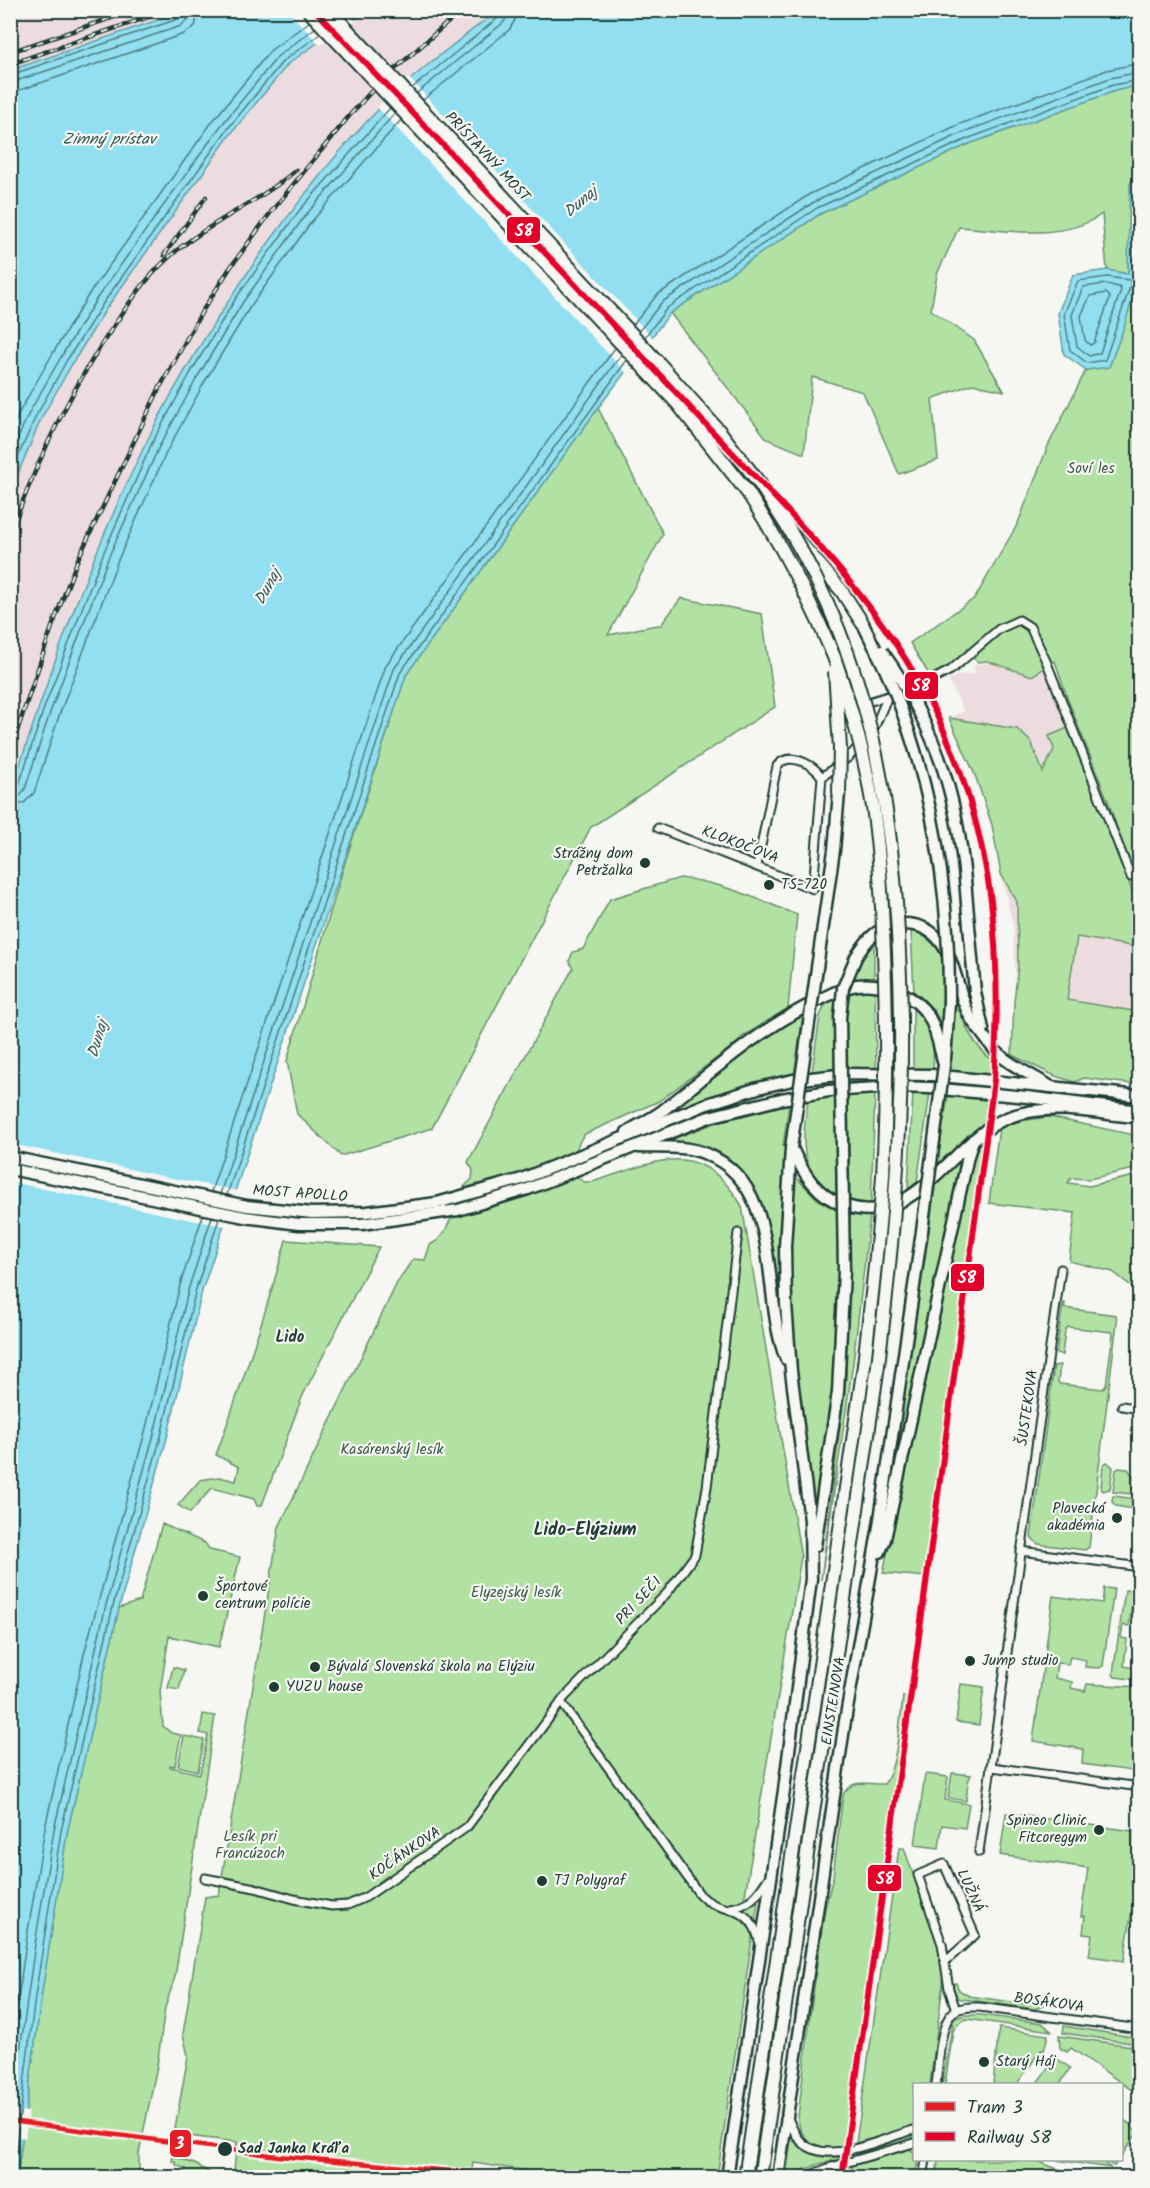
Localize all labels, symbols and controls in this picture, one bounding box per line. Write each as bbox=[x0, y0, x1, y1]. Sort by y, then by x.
street label: PRÍSTAVNÝ MOST bbox=[439, 106, 537, 209]
water label: Zimný prístav bbox=[63, 127, 158, 152]
water label: Dunaj bbox=[558, 178, 607, 224]
line badge: S8 bbox=[506, 216, 541, 244]
text: S8 bbox=[515, 219, 534, 244]
park label: Soví les bbox=[1067, 457, 1115, 481]
water label: Dunaj bbox=[248, 561, 290, 610]
line badge: S8 bbox=[904, 671, 939, 700]
text: S8 bbox=[912, 674, 931, 699]
street label: KLOKOČOVA bbox=[698, 819, 782, 871]
place label: Strážny dom Petržalka bbox=[553, 842, 633, 883]
marker: Strážny dom Petržalka bbox=[638, 856, 652, 870]
place label: TS-720 bbox=[781, 873, 828, 897]
marker: TS-720 bbox=[762, 878, 776, 892]
water label: Dunaj bbox=[81, 1013, 116, 1061]
street label: MOST APOLLO bbox=[252, 1179, 348, 1209]
line badge: S8 bbox=[950, 1263, 985, 1292]
text: S8 bbox=[958, 1266, 977, 1291]
district label: Lido bbox=[276, 1325, 304, 1350]
street label: ŠUSTEKOVA bbox=[1011, 1368, 1045, 1448]
park label: Kasárenský lesík bbox=[341, 1438, 444, 1462]
place label: Plavecká akadémia bbox=[1047, 1497, 1107, 1538]
marker: Plavecká akadémia bbox=[1110, 1511, 1124, 1525]
district label: Lido-Elýzium bbox=[534, 1516, 637, 1545]
street label: PRI SEČI bbox=[610, 1571, 668, 1631]
place label: Športové centrum polície bbox=[215, 1575, 311, 1616]
park label: Elyzejský lesík bbox=[471, 1581, 562, 1605]
marker: Športové centrum polície bbox=[196, 1589, 210, 1603]
place label: Jump studio bbox=[982, 1649, 1059, 1673]
marker: Jump studio bbox=[963, 1654, 977, 1668]
place label: Bývalá Slovenská škola na Elýziu bbox=[327, 1655, 535, 1679]
street label: EINSTEINOVA bbox=[815, 1655, 853, 1747]
marker: Bývalá Slovenská škola na Elýziu bbox=[308, 1660, 322, 1674]
place label: YUZU house bbox=[286, 1675, 363, 1699]
marker: YUZU house bbox=[267, 1680, 281, 1694]
place label: Spineo Clinic Fitcoregym bbox=[1006, 1809, 1087, 1850]
street label: KOČÁNKOVA bbox=[364, 1821, 446, 1887]
marker: Spineo Clinic Fitcoregym bbox=[1092, 1823, 1106, 1837]
park label: Lesík pri Francúzoch bbox=[215, 1825, 285, 1866]
line badge: S8 bbox=[867, 1864, 902, 1892]
street label: LUŽNÁ bbox=[950, 1865, 990, 1917]
text: S8 bbox=[876, 1867, 895, 1892]
place label: TJ Polygraf bbox=[554, 1869, 627, 1893]
marker: TJ Polygraf bbox=[535, 1874, 549, 1888]
street label: BOSÁKOVA bbox=[1012, 1986, 1086, 2020]
place label: Starý Háj bbox=[996, 2050, 1057, 2074]
marker: Starý Háj bbox=[977, 2055, 991, 2069]
legend bbox=[913, 2083, 1123, 2161]
text: Tram 3 bbox=[967, 2094, 1023, 2123]
text: Railway S8 bbox=[967, 2124, 1051, 2153]
line badge: 3 bbox=[169, 2129, 192, 2158]
text: 3 bbox=[175, 2132, 185, 2157]
place label: Sad Janka Kráľa bbox=[238, 2137, 350, 2161]
marker: Sad Janka Kráľa bbox=[216, 2140, 234, 2158]

